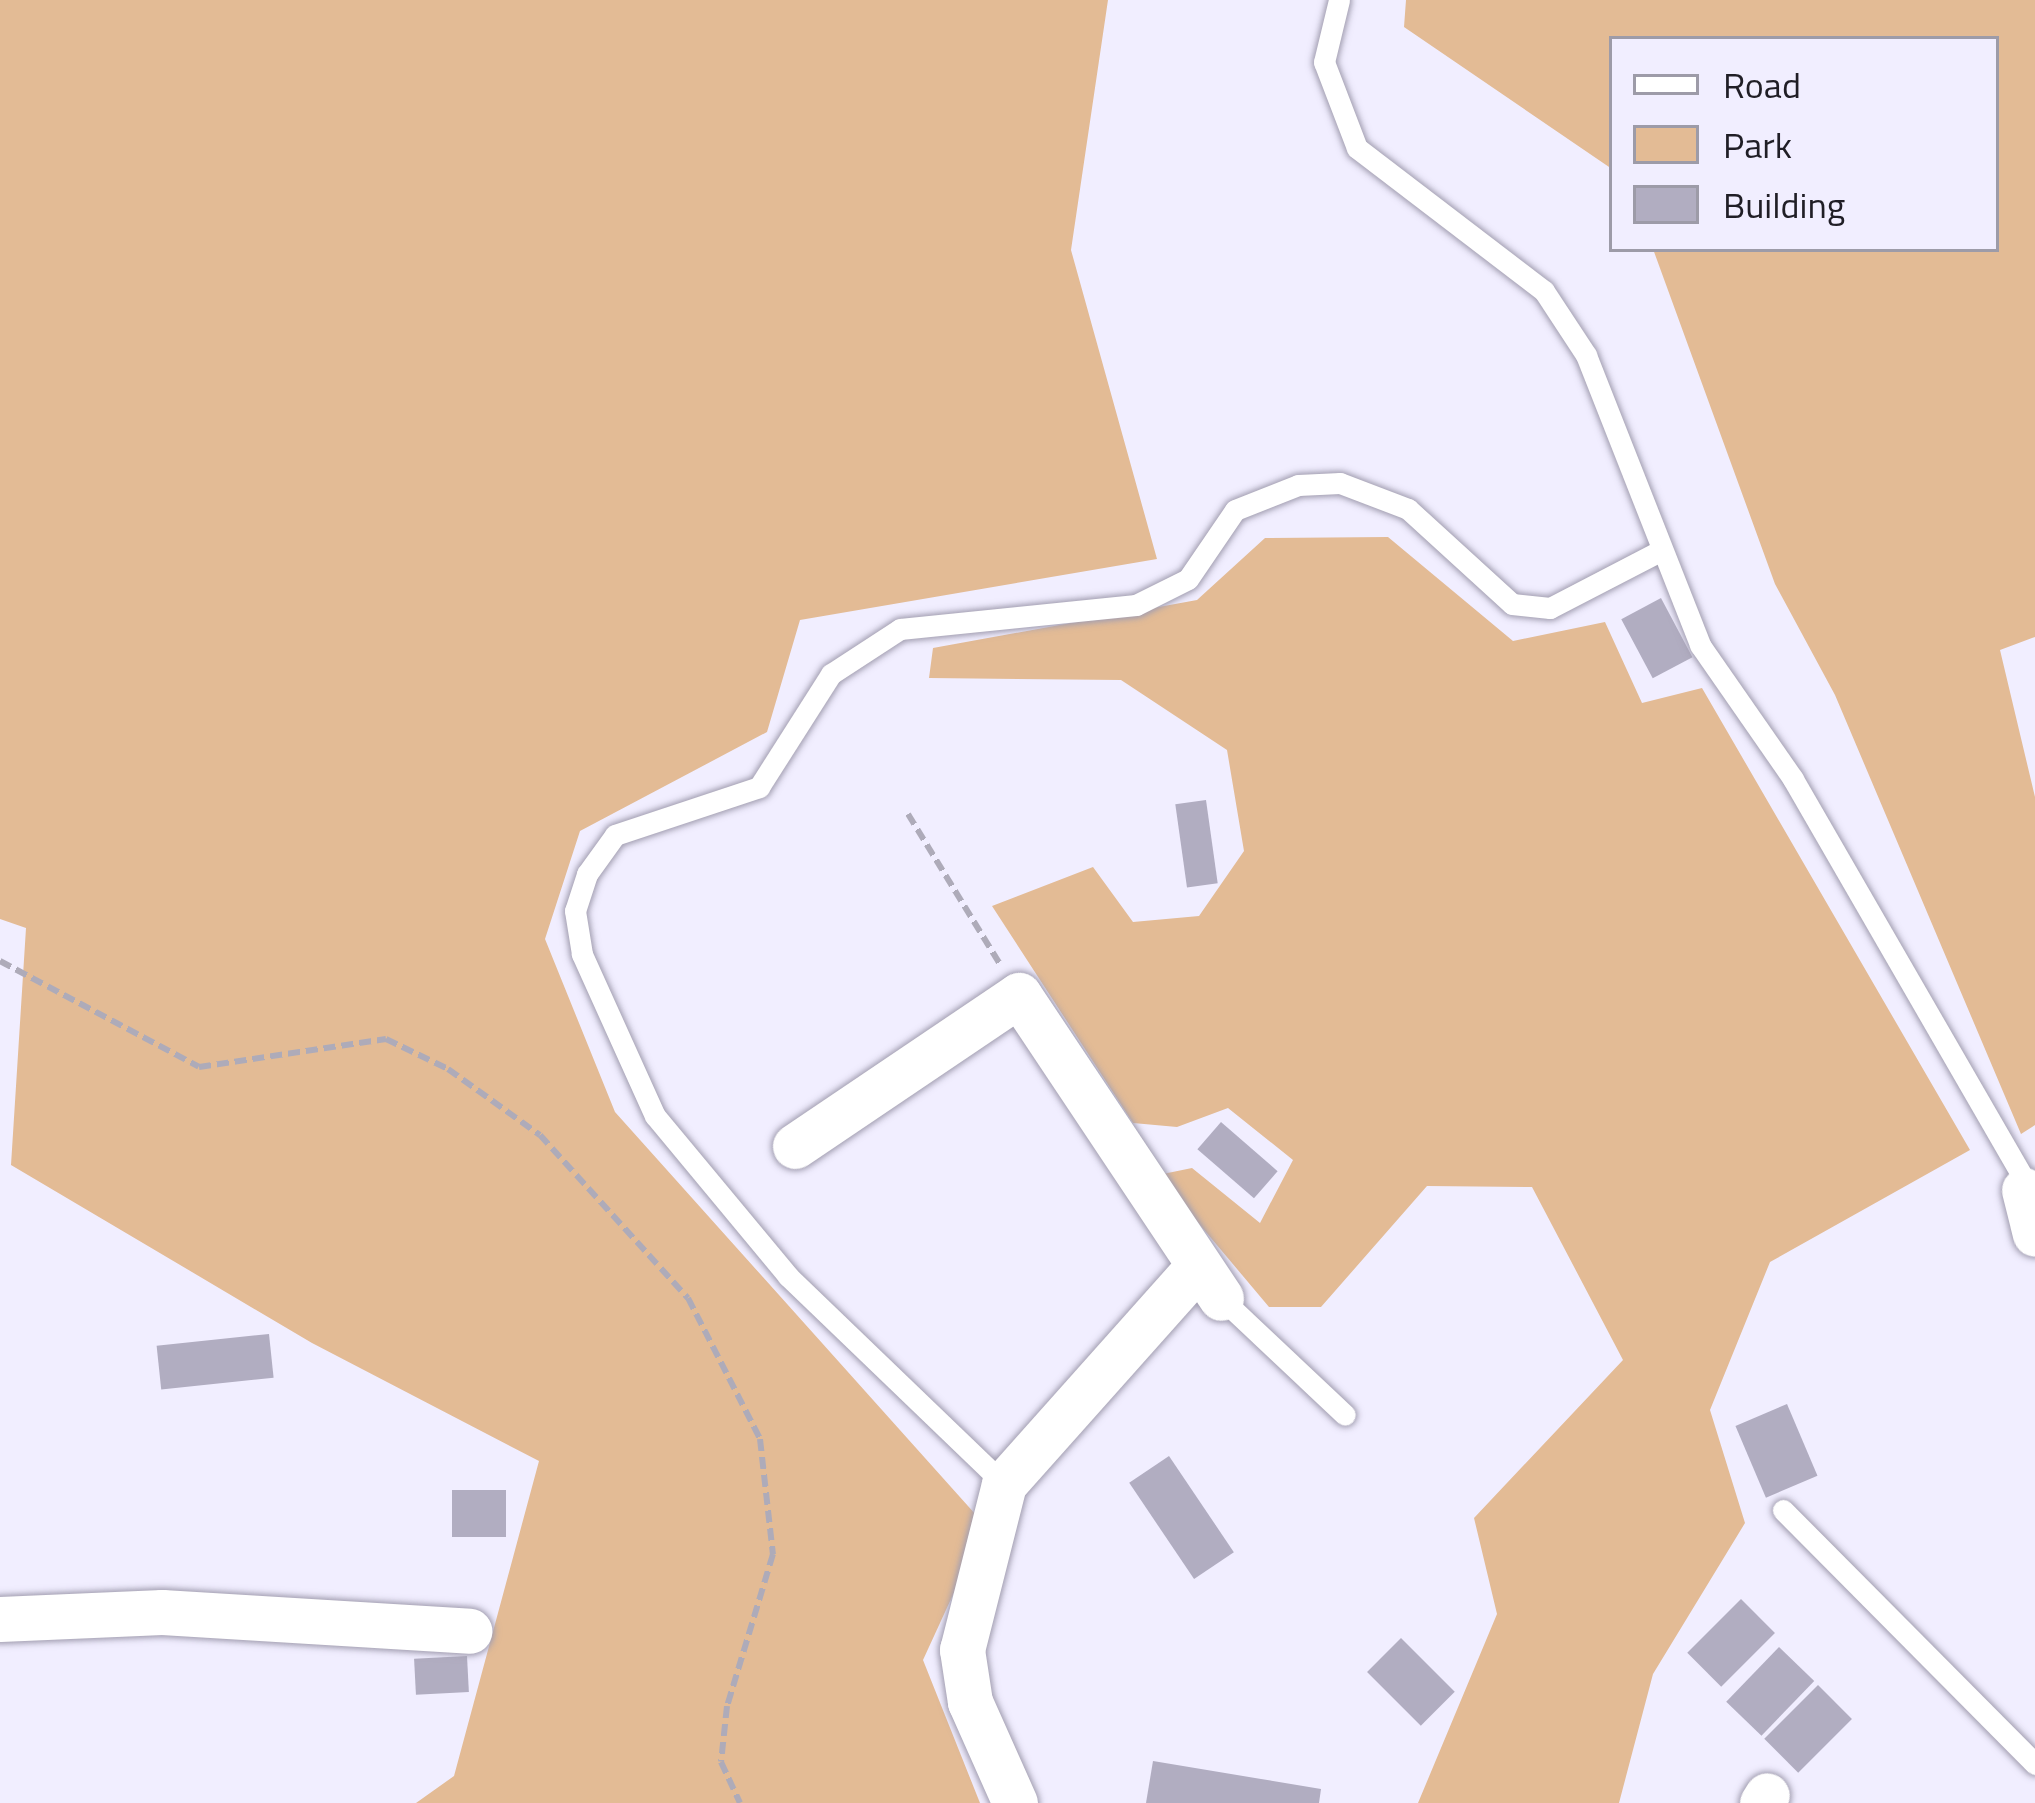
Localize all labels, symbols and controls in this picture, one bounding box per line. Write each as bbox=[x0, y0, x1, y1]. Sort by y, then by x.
legend bbox=[1609, 36, 1999, 252]
text: Road bbox=[1723, 57, 1801, 112]
text: Park bbox=[1723, 117, 1792, 172]
text: Building bbox=[1723, 177, 1845, 232]

